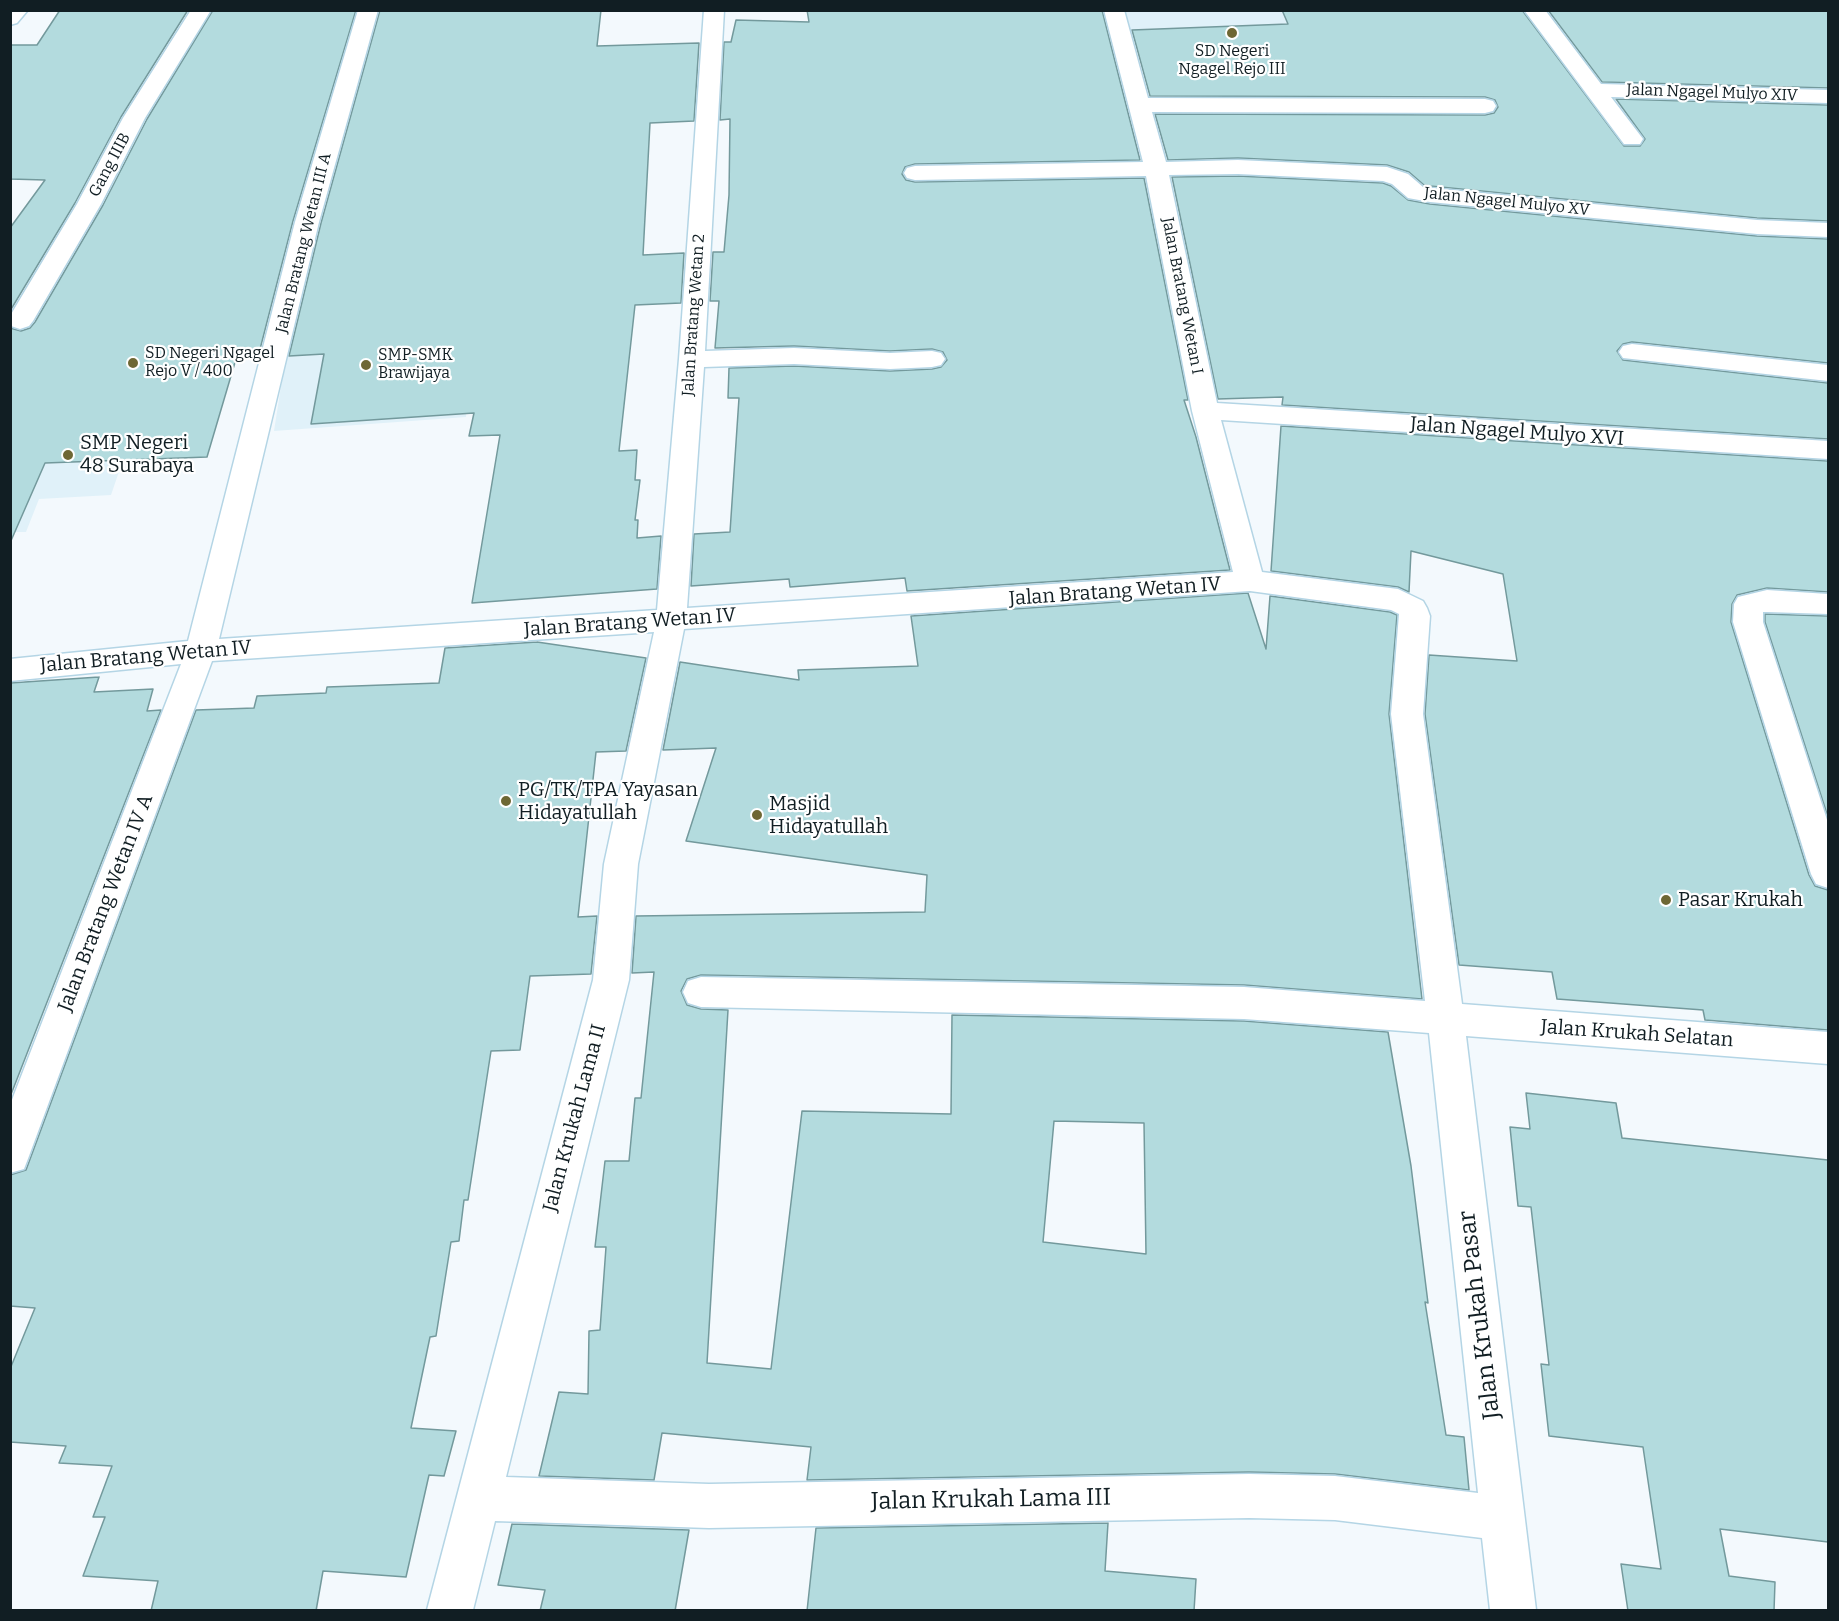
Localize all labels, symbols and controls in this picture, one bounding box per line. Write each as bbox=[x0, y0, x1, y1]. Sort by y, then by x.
marker: SD Negeri Ngagel Rejo III bbox=[1225, 26, 1239, 40]
place label: SD Negeri Ngagel Rejo III bbox=[1178, 42, 1286, 80]
street label: Jalan Ngagel Mulyo XIV bbox=[1626, 80, 1798, 106]
street label: Gang IIIB bbox=[85, 130, 135, 200]
street label: Jalan Bratang Wetan III A bbox=[272, 151, 336, 335]
street label: Jalan Ngagel Mulyo XV bbox=[1423, 184, 1591, 220]
street label: Jalan Bratang Wetan I bbox=[1157, 216, 1207, 376]
street label: Jalan Bratang Wetan 2 bbox=[679, 233, 709, 397]
place label: SD Negeri Ngagel Rejo V / 400 bbox=[145, 344, 275, 382]
place label: SMP-SMK Brawijaya bbox=[378, 346, 453, 384]
marker: SD Negeri Ngagel Rejo V / 400 bbox=[126, 356, 140, 370]
marker: SMP-SMK Brawijaya bbox=[359, 358, 373, 372]
street label: Jalan Ngagel Mulyo XVI bbox=[1409, 413, 1625, 451]
place label: SMP Negeri 48 Surabaya bbox=[80, 431, 194, 478]
marker: SMP Negeri 48 Surabaya bbox=[61, 448, 75, 462]
street label: Jalan Bratang Wetan IV bbox=[1008, 573, 1222, 611]
street label: Jalan Bratang Wetan IV bbox=[523, 604, 737, 642]
street label: Jalan Bratang Wetan IV bbox=[39, 636, 253, 678]
place label: PG/TK/TPA Yayasan Hidayatullah bbox=[518, 778, 698, 825]
street label: Jalan Bratang Wetan IV A bbox=[53, 791, 159, 1015]
place label: Masjid Hidayatullah bbox=[769, 792, 888, 839]
marker: PG/TK/TPA Yayasan Hidayatullah bbox=[499, 794, 513, 808]
marker: Masjid Hidayatullah bbox=[750, 808, 764, 822]
place label: Pasar Krukah bbox=[1678, 888, 1803, 912]
marker: Pasar Krukah bbox=[1659, 893, 1673, 907]
street label: Jalan Krukah Selatan bbox=[1540, 1015, 1734, 1053]
street label: Jalan Krukah Lama II bbox=[538, 1022, 612, 1214]
street label: Jalan Krukah Pasar bbox=[1453, 1209, 1507, 1421]
street label: Jalan Krukah Lama III bbox=[871, 1484, 1111, 1516]

